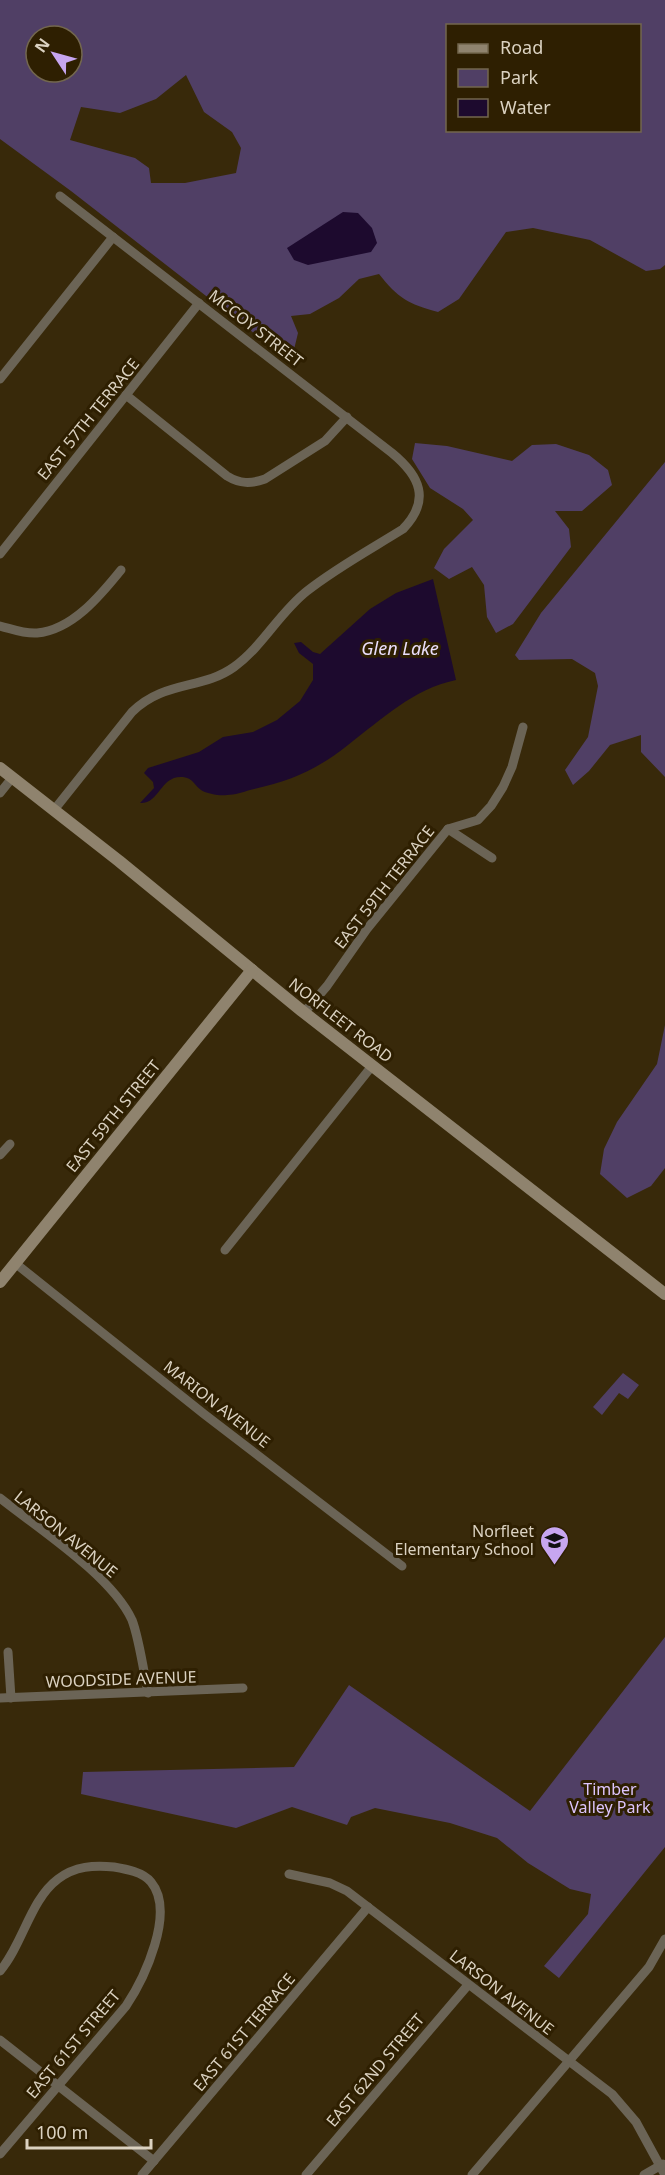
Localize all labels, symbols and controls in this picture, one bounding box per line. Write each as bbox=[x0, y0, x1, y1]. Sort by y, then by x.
north arrow bbox=[24, 24, 84, 84]
legend bbox=[446, 24, 641, 132]
text: N bbox=[29, 33, 55, 57]
text: Road bbox=[500, 35, 543, 59]
text: Park bbox=[500, 65, 538, 89]
text: Water bbox=[500, 95, 551, 119]
street label: MCCOY STREET bbox=[204, 284, 308, 372]
street label: EAST 57TH TERRACE bbox=[32, 353, 144, 485]
water label: Glen Lake bbox=[361, 636, 439, 660]
street label: EAST 59TH TERRACE bbox=[329, 821, 439, 953]
street label: NORFLEET ROAD bbox=[285, 972, 397, 1068]
street label: EAST 59TH STREET bbox=[61, 1055, 165, 1177]
street label: MARION AVENUE bbox=[159, 1355, 275, 1453]
street label: LARSON AVENUE bbox=[10, 1485, 122, 1583]
place label: Norfleet Elementary School bbox=[395, 1520, 534, 1560]
school or university icon: Norfleet Elementary School bbox=[539, 1524, 571, 1566]
street label: WOODSIDE AVENUE bbox=[45, 1665, 197, 1693]
park label: Timber Valley Park bbox=[569, 1778, 651, 1818]
street label: LARSON AVENUE bbox=[445, 1944, 559, 2040]
street label: EAST 61ST TERRACE bbox=[188, 1968, 300, 2096]
street label: EAST 61ST STREET bbox=[21, 1985, 125, 2103]
street label: EAST 62ND STREET bbox=[321, 2009, 429, 2131]
scale bar bbox=[27, 2112, 152, 2150]
text: 100 m bbox=[36, 2120, 88, 2144]

